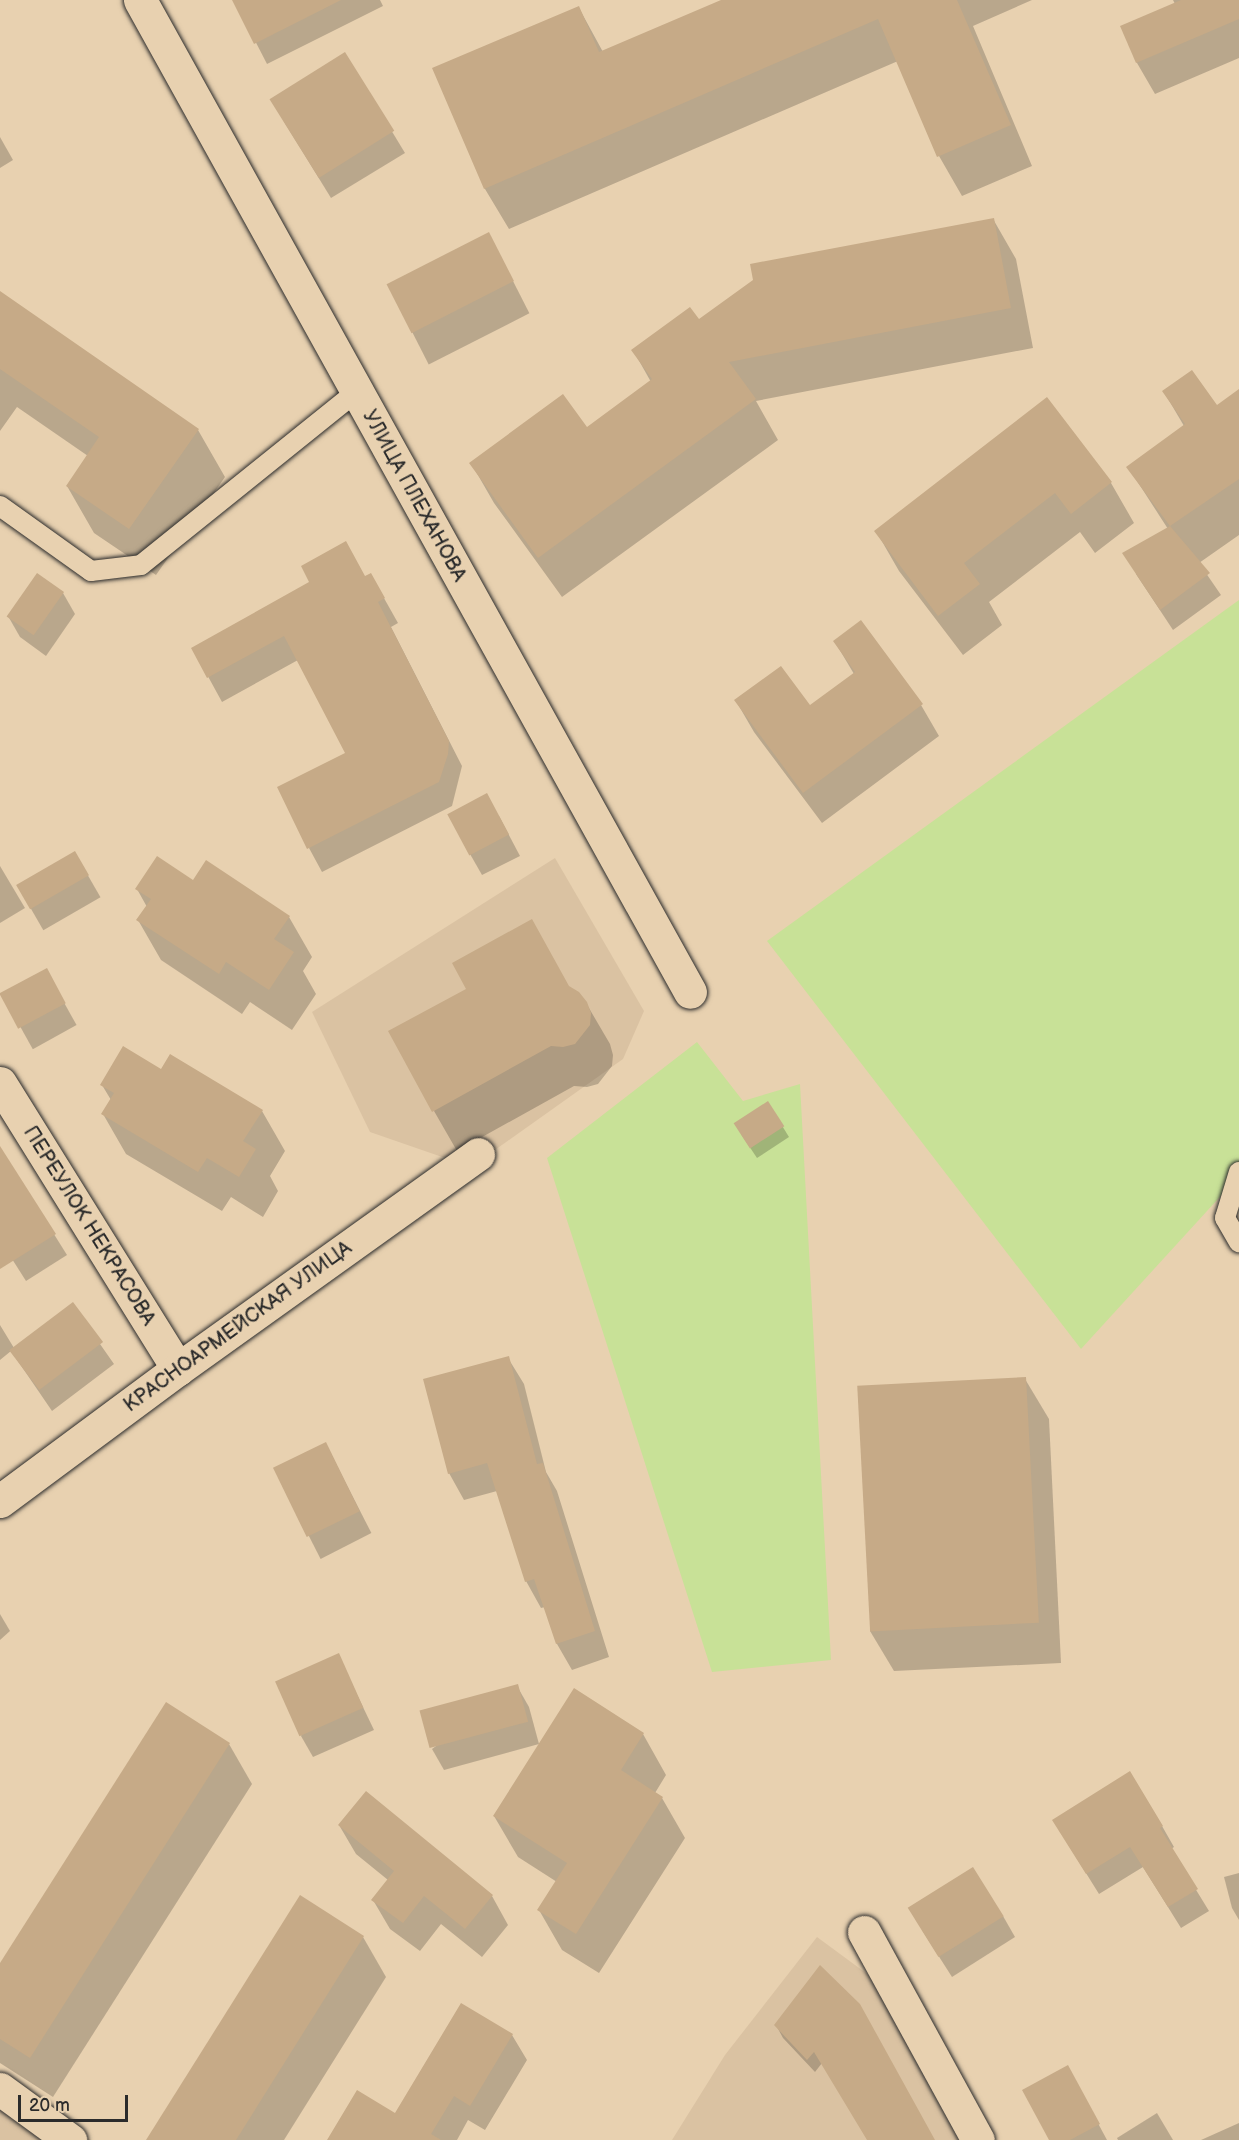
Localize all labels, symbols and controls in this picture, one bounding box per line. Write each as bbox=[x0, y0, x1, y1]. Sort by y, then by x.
street label: УЛИЦА ПЛЕХАНОВА bbox=[357, 406, 471, 586]
street label: ПЕРЕУЛОК НЕКРАСОВА bbox=[18, 1122, 160, 1330]
street label: КРАСНОАРМЕЙСКАЯ УЛИЦА bbox=[119, 1236, 357, 1418]
scale bar bbox=[21, 2083, 130, 2121]
text: 20 m bbox=[29, 2095, 70, 2116]

